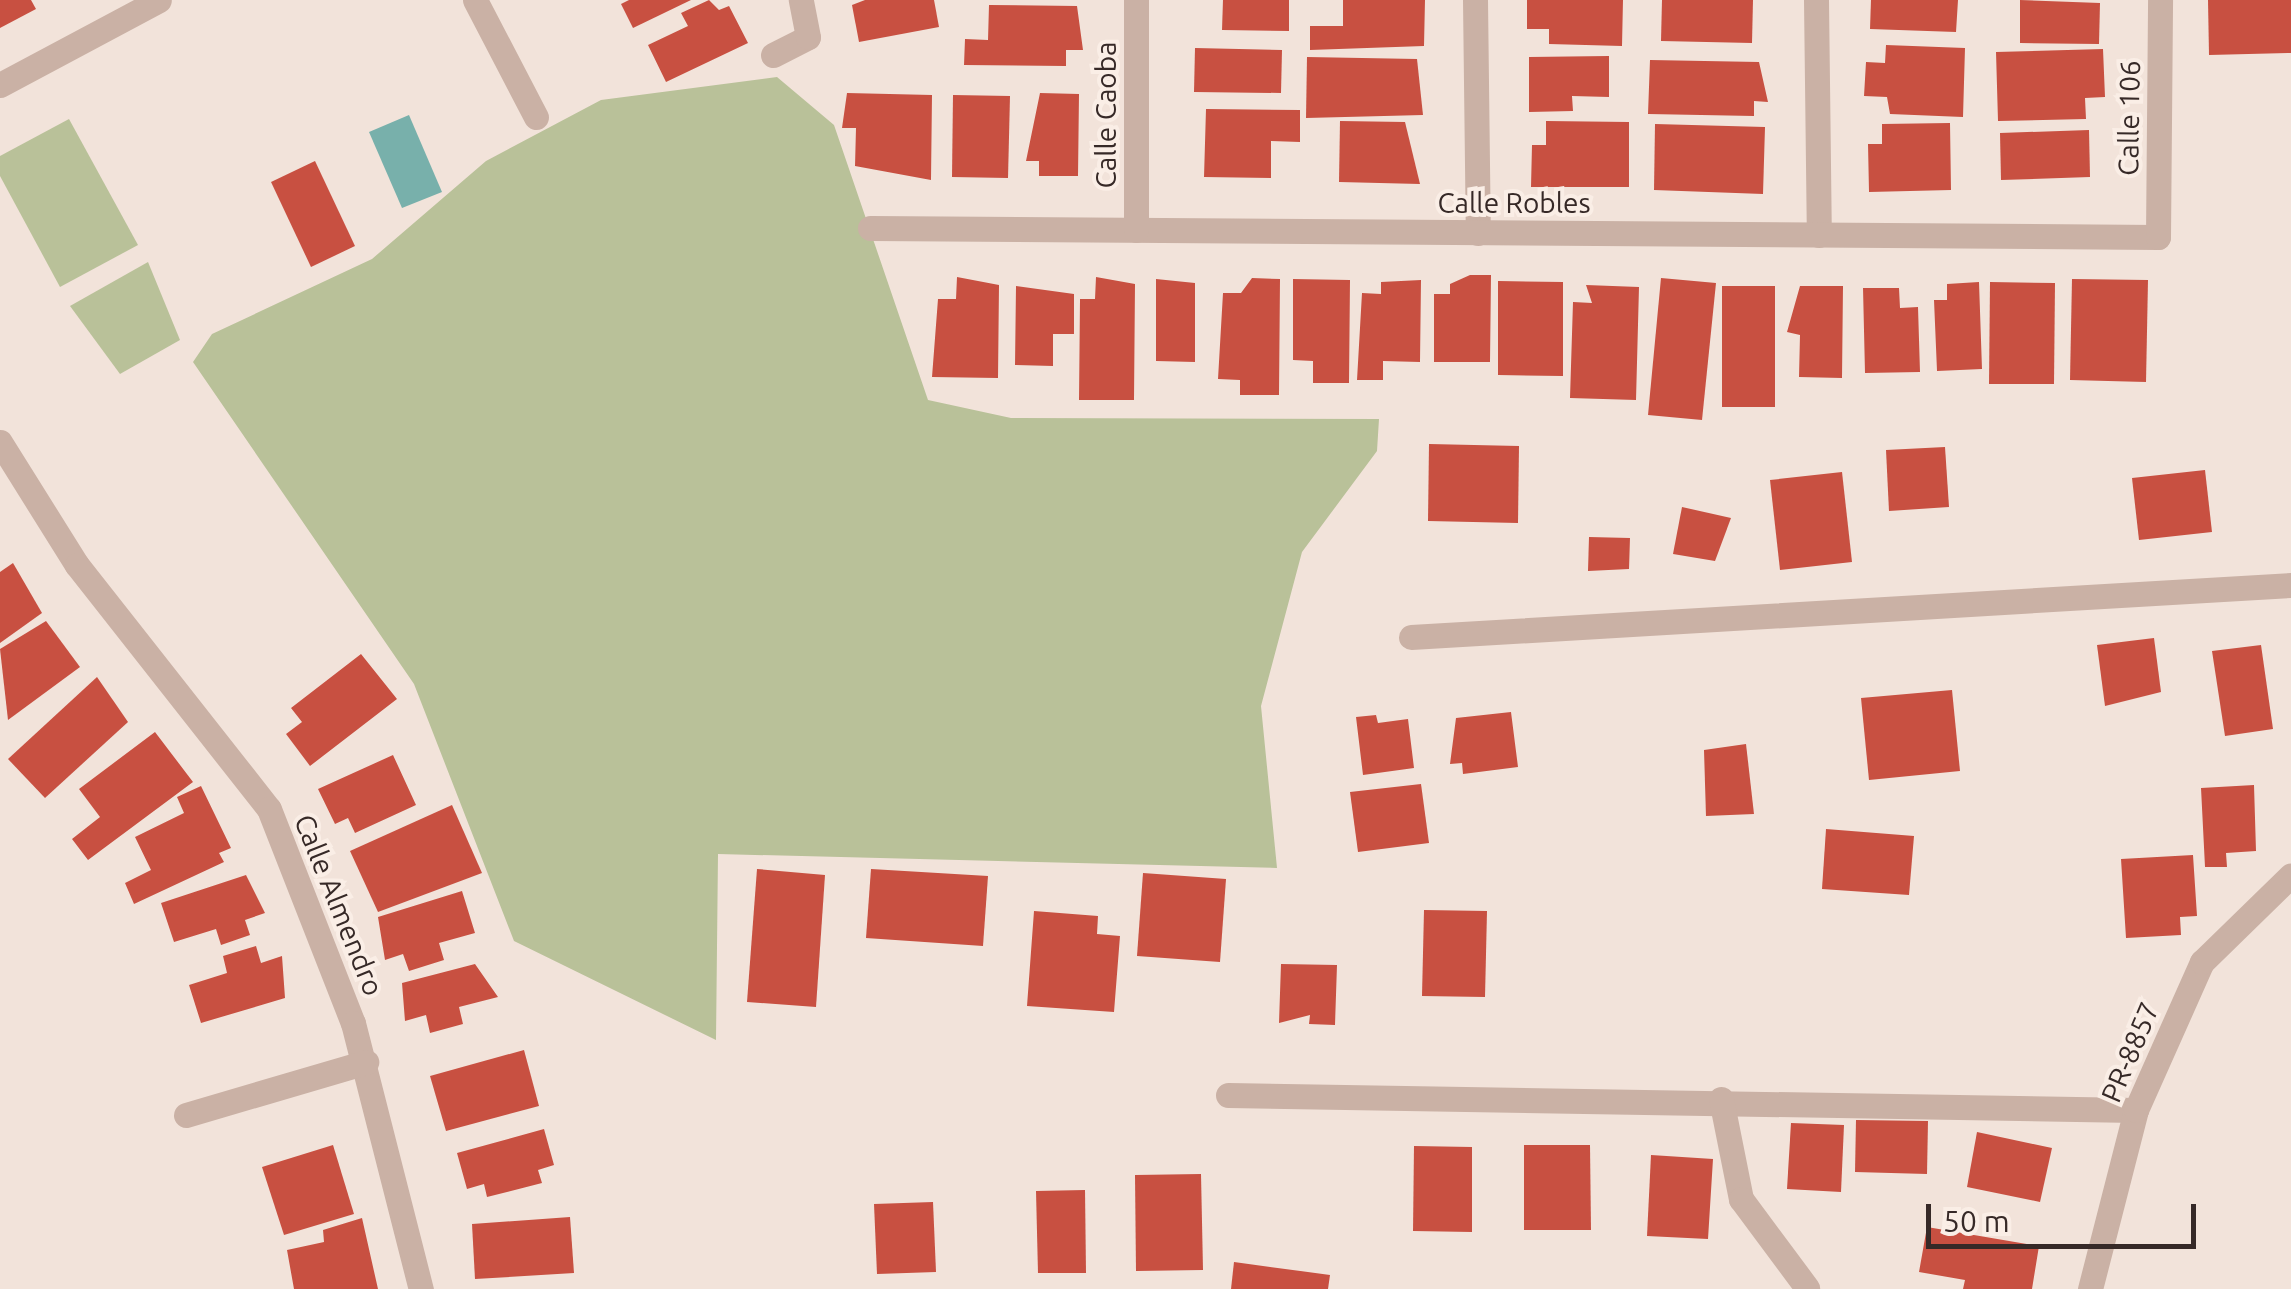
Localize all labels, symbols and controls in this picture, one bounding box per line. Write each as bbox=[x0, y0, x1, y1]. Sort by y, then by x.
street label: Calle Caoba bbox=[1089, 42, 1123, 188]
street label: Calle 106 bbox=[2111, 60, 2147, 176]
street label: Calle Robles bbox=[1437, 186, 1591, 220]
street label: Calle Almendro bbox=[287, 809, 391, 1001]
street label: PR-8857 bbox=[2094, 997, 2166, 1107]
scale bar bbox=[1931, 1184, 2201, 1246]
text: 50 m bbox=[1943, 1204, 2010, 1238]

